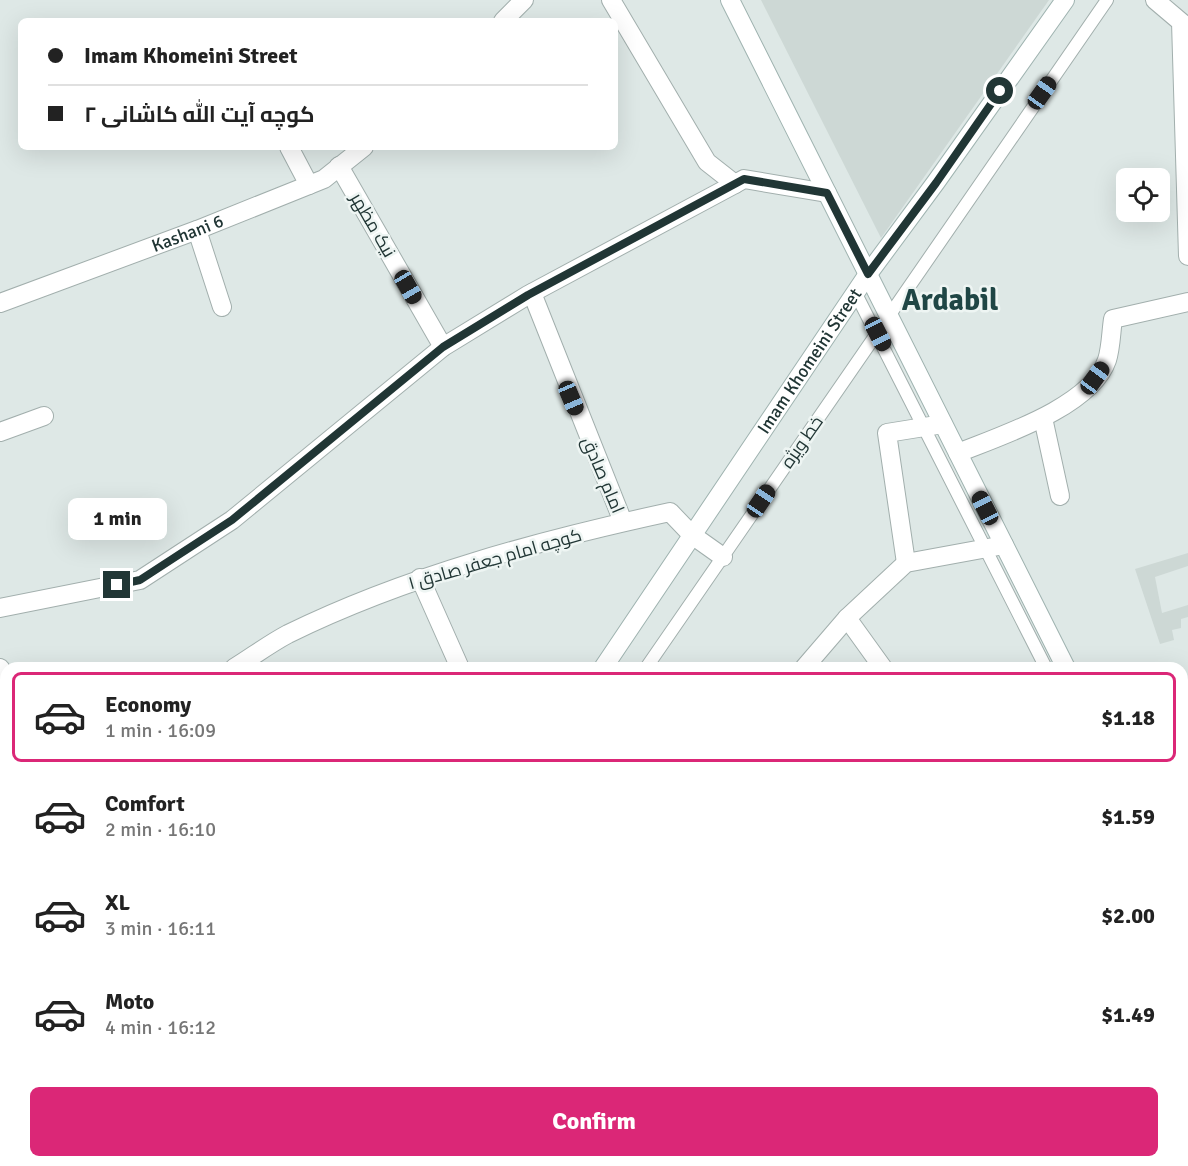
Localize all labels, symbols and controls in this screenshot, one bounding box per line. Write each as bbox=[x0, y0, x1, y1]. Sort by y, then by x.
text: Imam Khomeini Street bbox=[84, 42, 297, 69]
car bbox=[1024, 73, 1060, 113]
route start bbox=[986, 77, 1013, 104]
text: کوچه آیت الله کاشانی ۲ bbox=[84, 101, 314, 128]
map controls bbox=[1116, 168, 1170, 222]
button: locate bbox=[1116, 168, 1170, 222]
street label: نیک مظهر bbox=[345, 188, 400, 261]
street label: Kashani 6 bbox=[148, 210, 227, 257]
car bbox=[391, 267, 425, 307]
district label: Ardabil bbox=[902, 282, 998, 319]
street label: Imam Khomeini Street bbox=[753, 284, 866, 438]
car bbox=[862, 314, 894, 354]
car bbox=[1077, 358, 1113, 398]
car bbox=[556, 378, 586, 418]
street label: خط ویژه bbox=[776, 412, 828, 472]
street label: امام صادق bbox=[576, 433, 629, 517]
car bbox=[743, 481, 779, 521]
car bbox=[969, 488, 1001, 528]
callout: 1 min bbox=[68, 498, 166, 540]
text: 1 min bbox=[93, 506, 142, 531]
street label: کوچه امام جعفر صادق ۱ bbox=[406, 524, 584, 595]
route end bbox=[103, 571, 130, 598]
icon: car bbox=[33, 690, 87, 744]
text: Economy bbox=[105, 691, 191, 718]
text: $1.18 bbox=[1101, 704, 1155, 731]
text: 1 min · 16:09 bbox=[105, 718, 216, 743]
icon: car bbox=[33, 789, 87, 843]
text: Comfort bbox=[105, 790, 185, 817]
text: $1.59 bbox=[1101, 803, 1155, 830]
text: 2 min · 16:10 bbox=[105, 817, 216, 842]
icon: car bbox=[33, 888, 87, 942]
text: XL bbox=[105, 889, 130, 916]
text: $2.00 bbox=[1101, 902, 1155, 929]
text: 3 min · 16:11 bbox=[105, 916, 216, 941]
icon: car bbox=[33, 987, 87, 1041]
text: Moto bbox=[105, 988, 154, 1015]
text: $1.49 bbox=[1101, 1001, 1155, 1028]
text: 4 min · 16:12 bbox=[105, 1015, 216, 1040]
button: Confirm bbox=[30, 1087, 1158, 1156]

